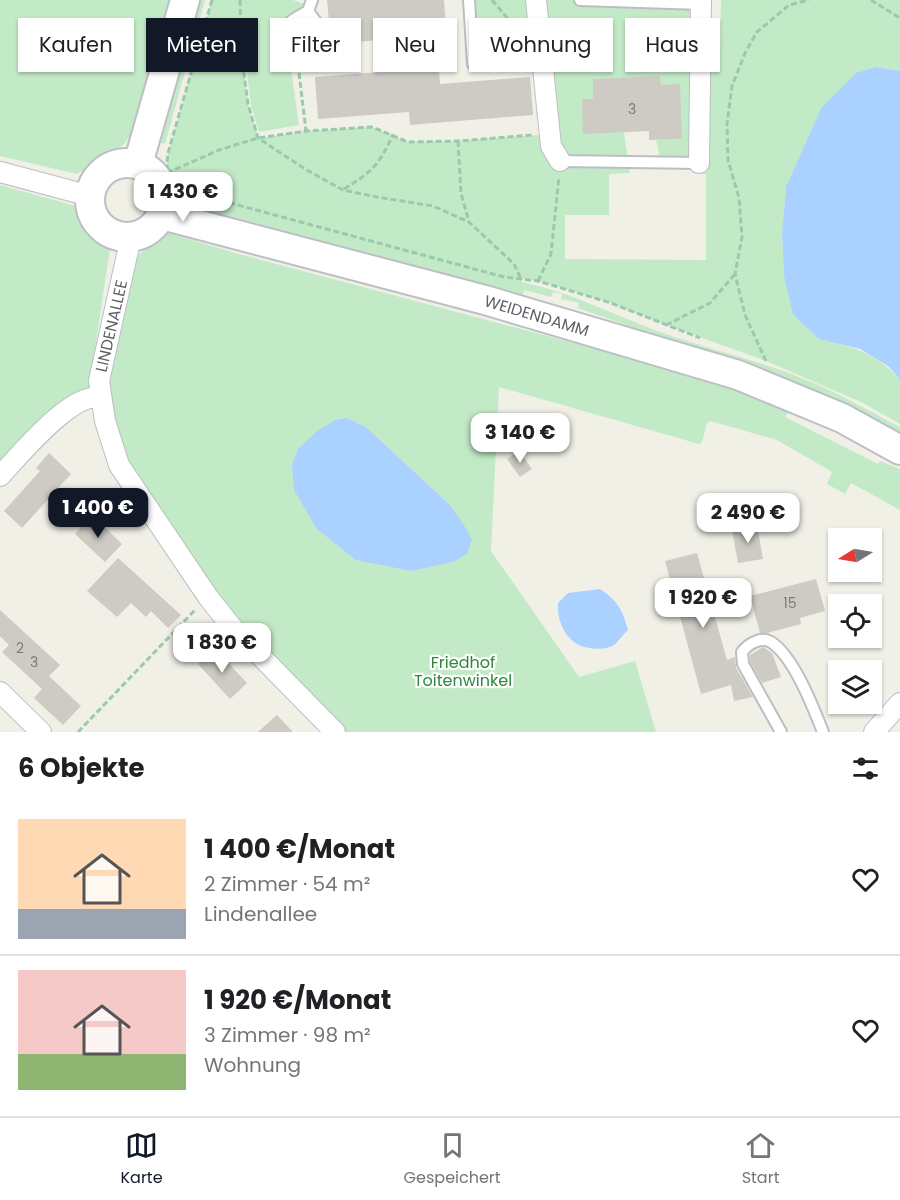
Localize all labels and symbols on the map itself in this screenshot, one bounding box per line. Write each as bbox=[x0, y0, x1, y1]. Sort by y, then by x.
house number: 3 bbox=[628, 99, 636, 119]
pin: 1 430 € bbox=[128, 172, 238, 223]
street label: LINDENALLEE bbox=[90, 278, 133, 374]
street label: WEIDENDAMM bbox=[481, 289, 592, 342]
pin: 3 140 € bbox=[465, 413, 575, 464]
pin: 1 400 € bbox=[43, 488, 153, 539]
pin: 2 490 € bbox=[693, 493, 803, 544]
north arrow bbox=[828, 528, 882, 582]
pin: 1 920 € bbox=[648, 578, 758, 629]
house number: 15 bbox=[783, 593, 797, 613]
pin: 1 830 € bbox=[167, 623, 277, 674]
house number: 2 bbox=[16, 638, 24, 658]
park label: Friedhof Toitenwinkel bbox=[414, 651, 512, 692]
house number: 3 bbox=[30, 652, 38, 672]

